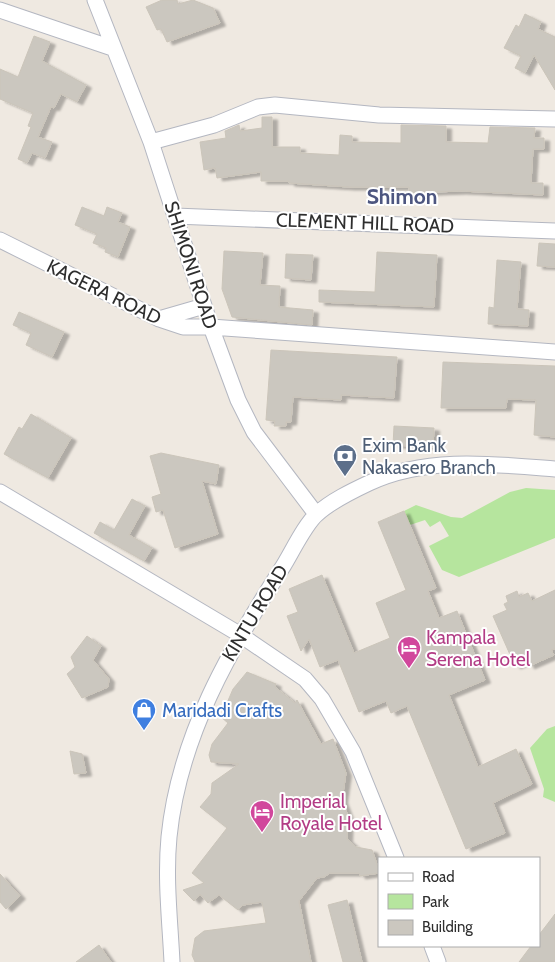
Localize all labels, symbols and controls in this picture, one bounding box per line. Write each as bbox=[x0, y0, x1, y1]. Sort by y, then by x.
district label: Shimon bbox=[367, 184, 437, 209]
street label: SHIMONI ROAD bbox=[159, 198, 223, 332]
street label: CLEMENT HILL ROAD bbox=[275, 208, 455, 238]
street label: KAGERA ROAD bbox=[43, 254, 165, 330]
place label: Exim Bank Nakasero Branch bbox=[362, 434, 496, 479]
bank icon: Exim Bank Nakasero Branch bbox=[332, 443, 358, 477]
street label: KINTU ROAD bbox=[217, 560, 293, 665]
place label: Kampala Serena Hotel bbox=[426, 626, 531, 671]
hotel icon: Kampala Serena Hotel bbox=[396, 635, 422, 669]
shop icon: Maridadi Crafts bbox=[131, 697, 157, 731]
place label: Maridadi Crafts bbox=[162, 699, 282, 722]
place label: Imperial Royale Hotel bbox=[280, 790, 383, 835]
hotel icon: Imperial Royale Hotel bbox=[249, 799, 275, 833]
legend bbox=[378, 857, 540, 947]
text: Road bbox=[422, 868, 455, 886]
text: Park bbox=[422, 893, 449, 911]
text: Building bbox=[422, 918, 473, 936]

